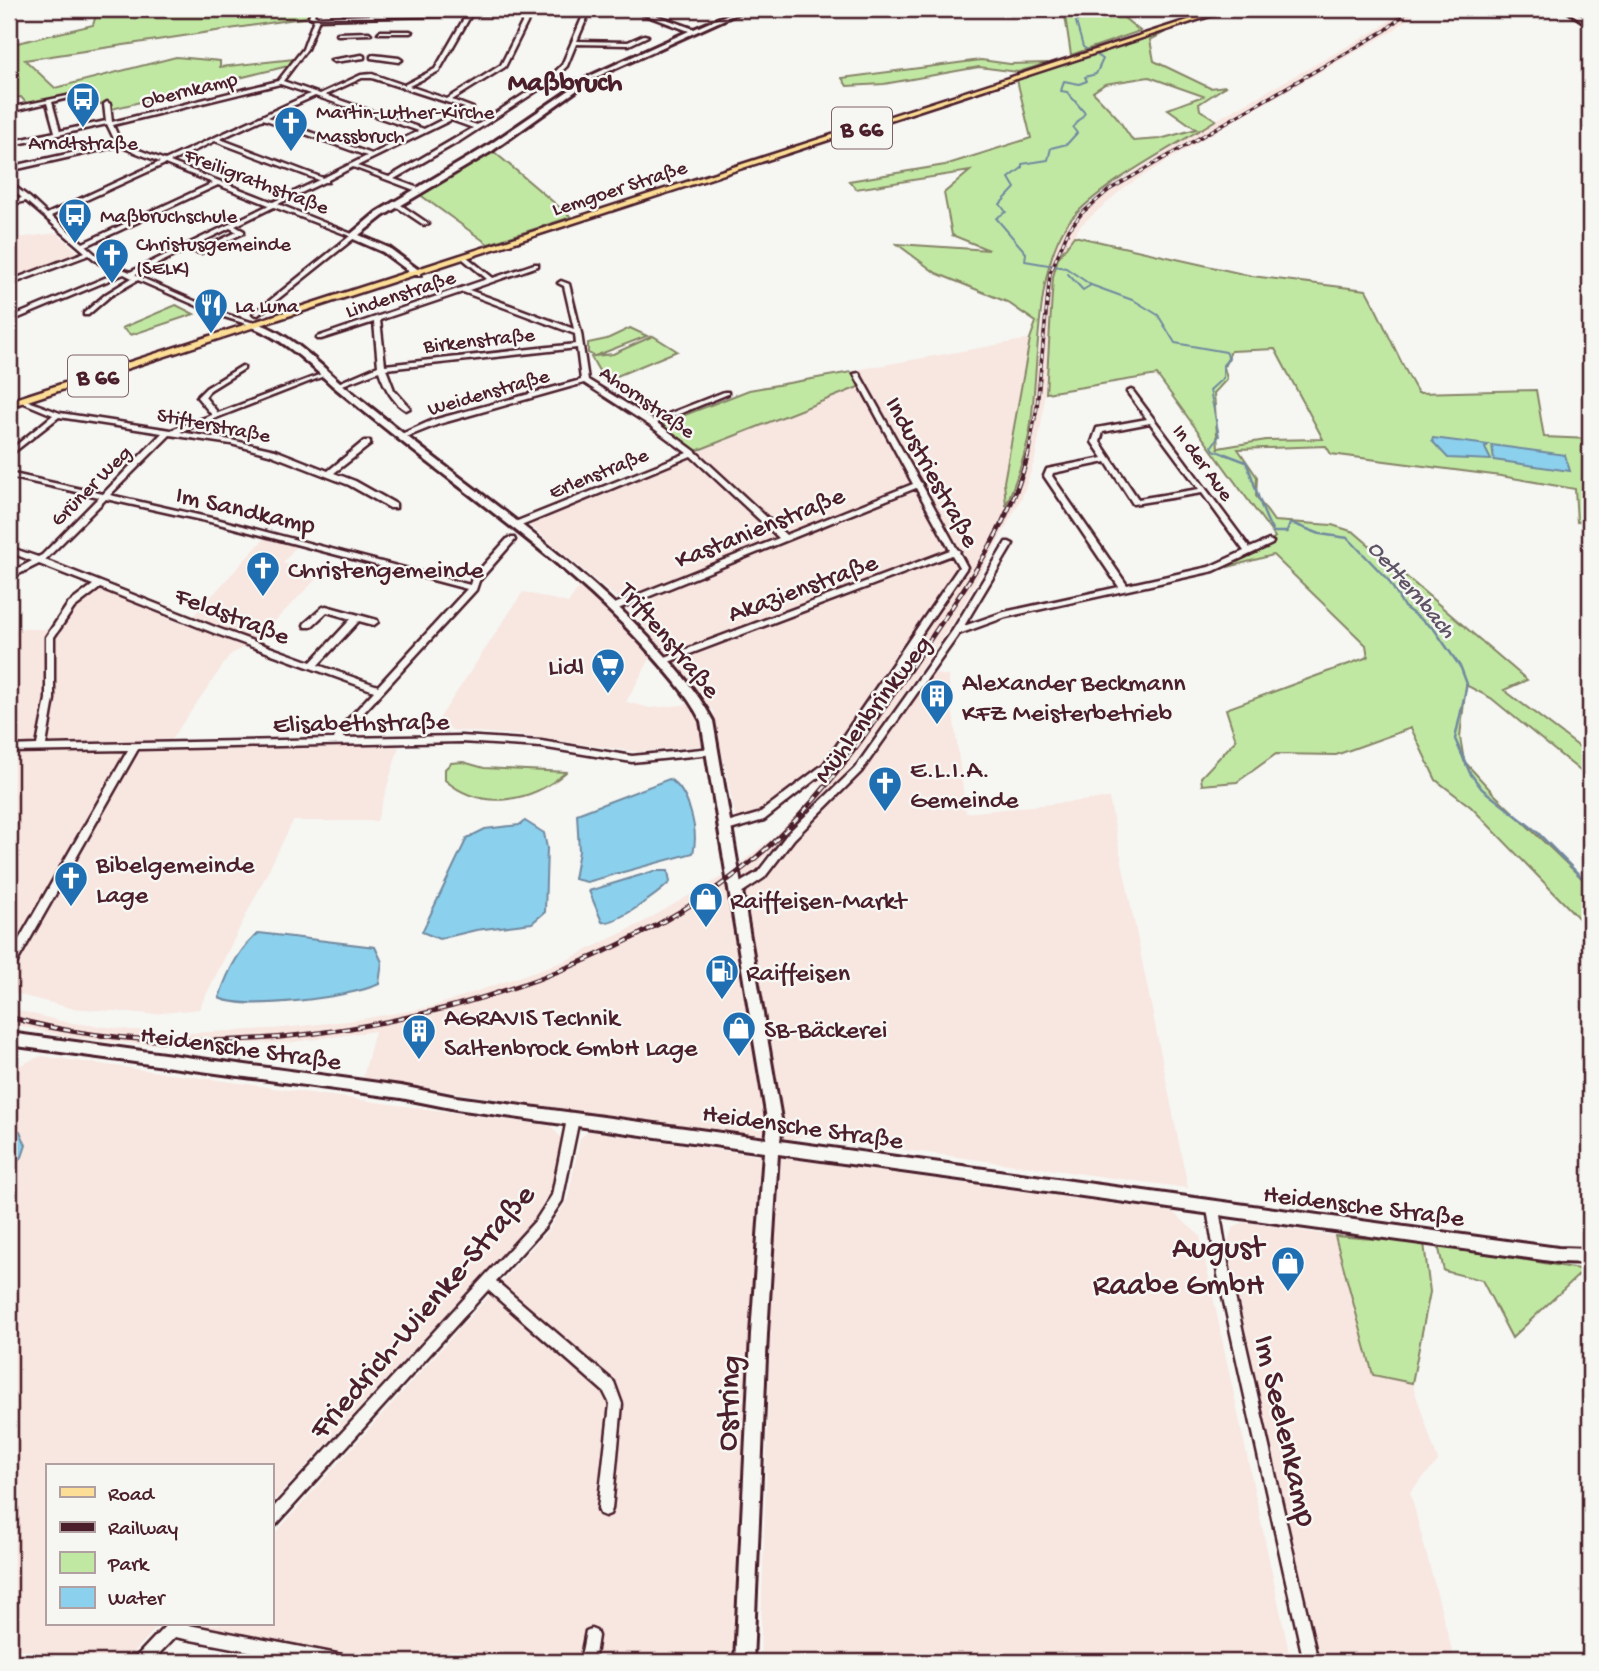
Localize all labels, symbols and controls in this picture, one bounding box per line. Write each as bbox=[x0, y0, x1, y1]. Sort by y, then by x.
street label: Obernkamp bbox=[139, 68, 241, 116]
district label: Maßbruch bbox=[508, 68, 622, 101]
bus stop icon: Arndtstraße bbox=[64, 80, 102, 129]
place label: Martin-Luther-Kirche Massbruch bbox=[316, 102, 496, 151]
church icon: Martin-Luther-Kirche Massbruch bbox=[272, 104, 310, 153]
road number: B 66 bbox=[832, 107, 892, 148]
place label: Arndtstraße bbox=[28, 133, 139, 158]
street label: Freiligrathstraße bbox=[179, 144, 333, 223]
street label: Lemgoer Straße bbox=[549, 156, 692, 224]
bus stop icon: Maßbruchschule bbox=[56, 196, 94, 245]
place label: Maßbruchschule bbox=[100, 206, 238, 231]
place label: Christusgemeinde (SELK) bbox=[136, 234, 292, 283]
church icon: Christusgemeinde (SELK) bbox=[93, 236, 131, 285]
street label: Lindenstraße bbox=[343, 266, 460, 326]
restaurant icon: La Luna bbox=[192, 286, 230, 335]
place label: La Luna bbox=[235, 296, 300, 321]
street label: Birkenstraße bbox=[421, 324, 537, 361]
road number: B 66 bbox=[68, 356, 128, 396]
street label: Ahornstraße bbox=[593, 362, 700, 447]
street label: Weidenstraße bbox=[425, 365, 554, 424]
street label: Industriestraße bbox=[876, 392, 985, 554]
street label: Stifterstraße bbox=[154, 404, 273, 451]
street label: In der Aue bbox=[1165, 421, 1238, 508]
street label: Grüner Weg bbox=[47, 442, 138, 533]
street label: Erlenstraße bbox=[546, 444, 654, 506]
street label: Im Sandkamp bbox=[172, 481, 318, 544]
street label: Kastanienstraße bbox=[671, 482, 851, 578]
water label: Oetternbach bbox=[1361, 536, 1461, 645]
church icon: Christengemeinde bbox=[244, 549, 282, 598]
street label: Akazienstraße bbox=[724, 549, 883, 632]
place label: Christengemeinde bbox=[288, 557, 484, 588]
street label: Triftenstraße bbox=[609, 576, 726, 707]
street label: Feldstraße bbox=[169, 582, 294, 655]
street label: Mühlenbrinkweg bbox=[809, 631, 940, 791]
supermarket icon: Lidl bbox=[589, 646, 627, 695]
place label: Lidl bbox=[548, 654, 584, 685]
place label: Alexander Beckmann KFZ Meisterbetrieb bbox=[962, 670, 1186, 731]
building icon: Alexander Beckmann KFZ Meisterbetrieb bbox=[918, 677, 956, 726]
street label: Elisabethstraße bbox=[273, 708, 450, 743]
place label: E.L.I.A. Gemeinde bbox=[910, 757, 1019, 818]
church icon: E.L.I.A. Gemeinde bbox=[866, 764, 904, 813]
place label: Bibelgemeinde Lage bbox=[95, 852, 255, 913]
church icon: Bibelgemeinde Lage bbox=[52, 859, 90, 908]
shop icon: Raiffeisen-Markt bbox=[687, 880, 725, 929]
place label: Raiffeisen-Markt bbox=[730, 888, 908, 919]
fuel station icon: Raiffeisen bbox=[703, 952, 741, 1001]
place label: Raiffeisen bbox=[746, 960, 851, 991]
place label: AGRAVIS Technik Saltenbrock GmbH Lage bbox=[444, 1005, 698, 1066]
shop icon: SB-Bäckerei bbox=[720, 1009, 758, 1058]
building icon: AGRAVIS Technik Saltenbrock GmbH Lage bbox=[400, 1012, 438, 1061]
place label: SB-Bäckerei bbox=[764, 1017, 887, 1048]
street label: Heidensche Straße bbox=[138, 1021, 343, 1080]
street label: Heidensche Straße bbox=[700, 1100, 905, 1159]
street label: Friedrich-Wienke-Straße bbox=[302, 1177, 545, 1450]
street label: Heidensche Straße bbox=[1261, 1181, 1466, 1236]
place label: August Raabe GmbH bbox=[1093, 1231, 1267, 1306]
shop icon: August Raabe GmbH bbox=[1269, 1244, 1307, 1293]
street label: Im Seelenkamp bbox=[1243, 1332, 1324, 1531]
street label: Ostring bbox=[710, 1354, 752, 1452]
legend bbox=[46, 1464, 273, 1626]
text: Road bbox=[108, 1484, 156, 1509]
text: Railway bbox=[108, 1518, 178, 1543]
text: Park bbox=[107, 1554, 151, 1579]
text: Water bbox=[108, 1588, 166, 1613]

